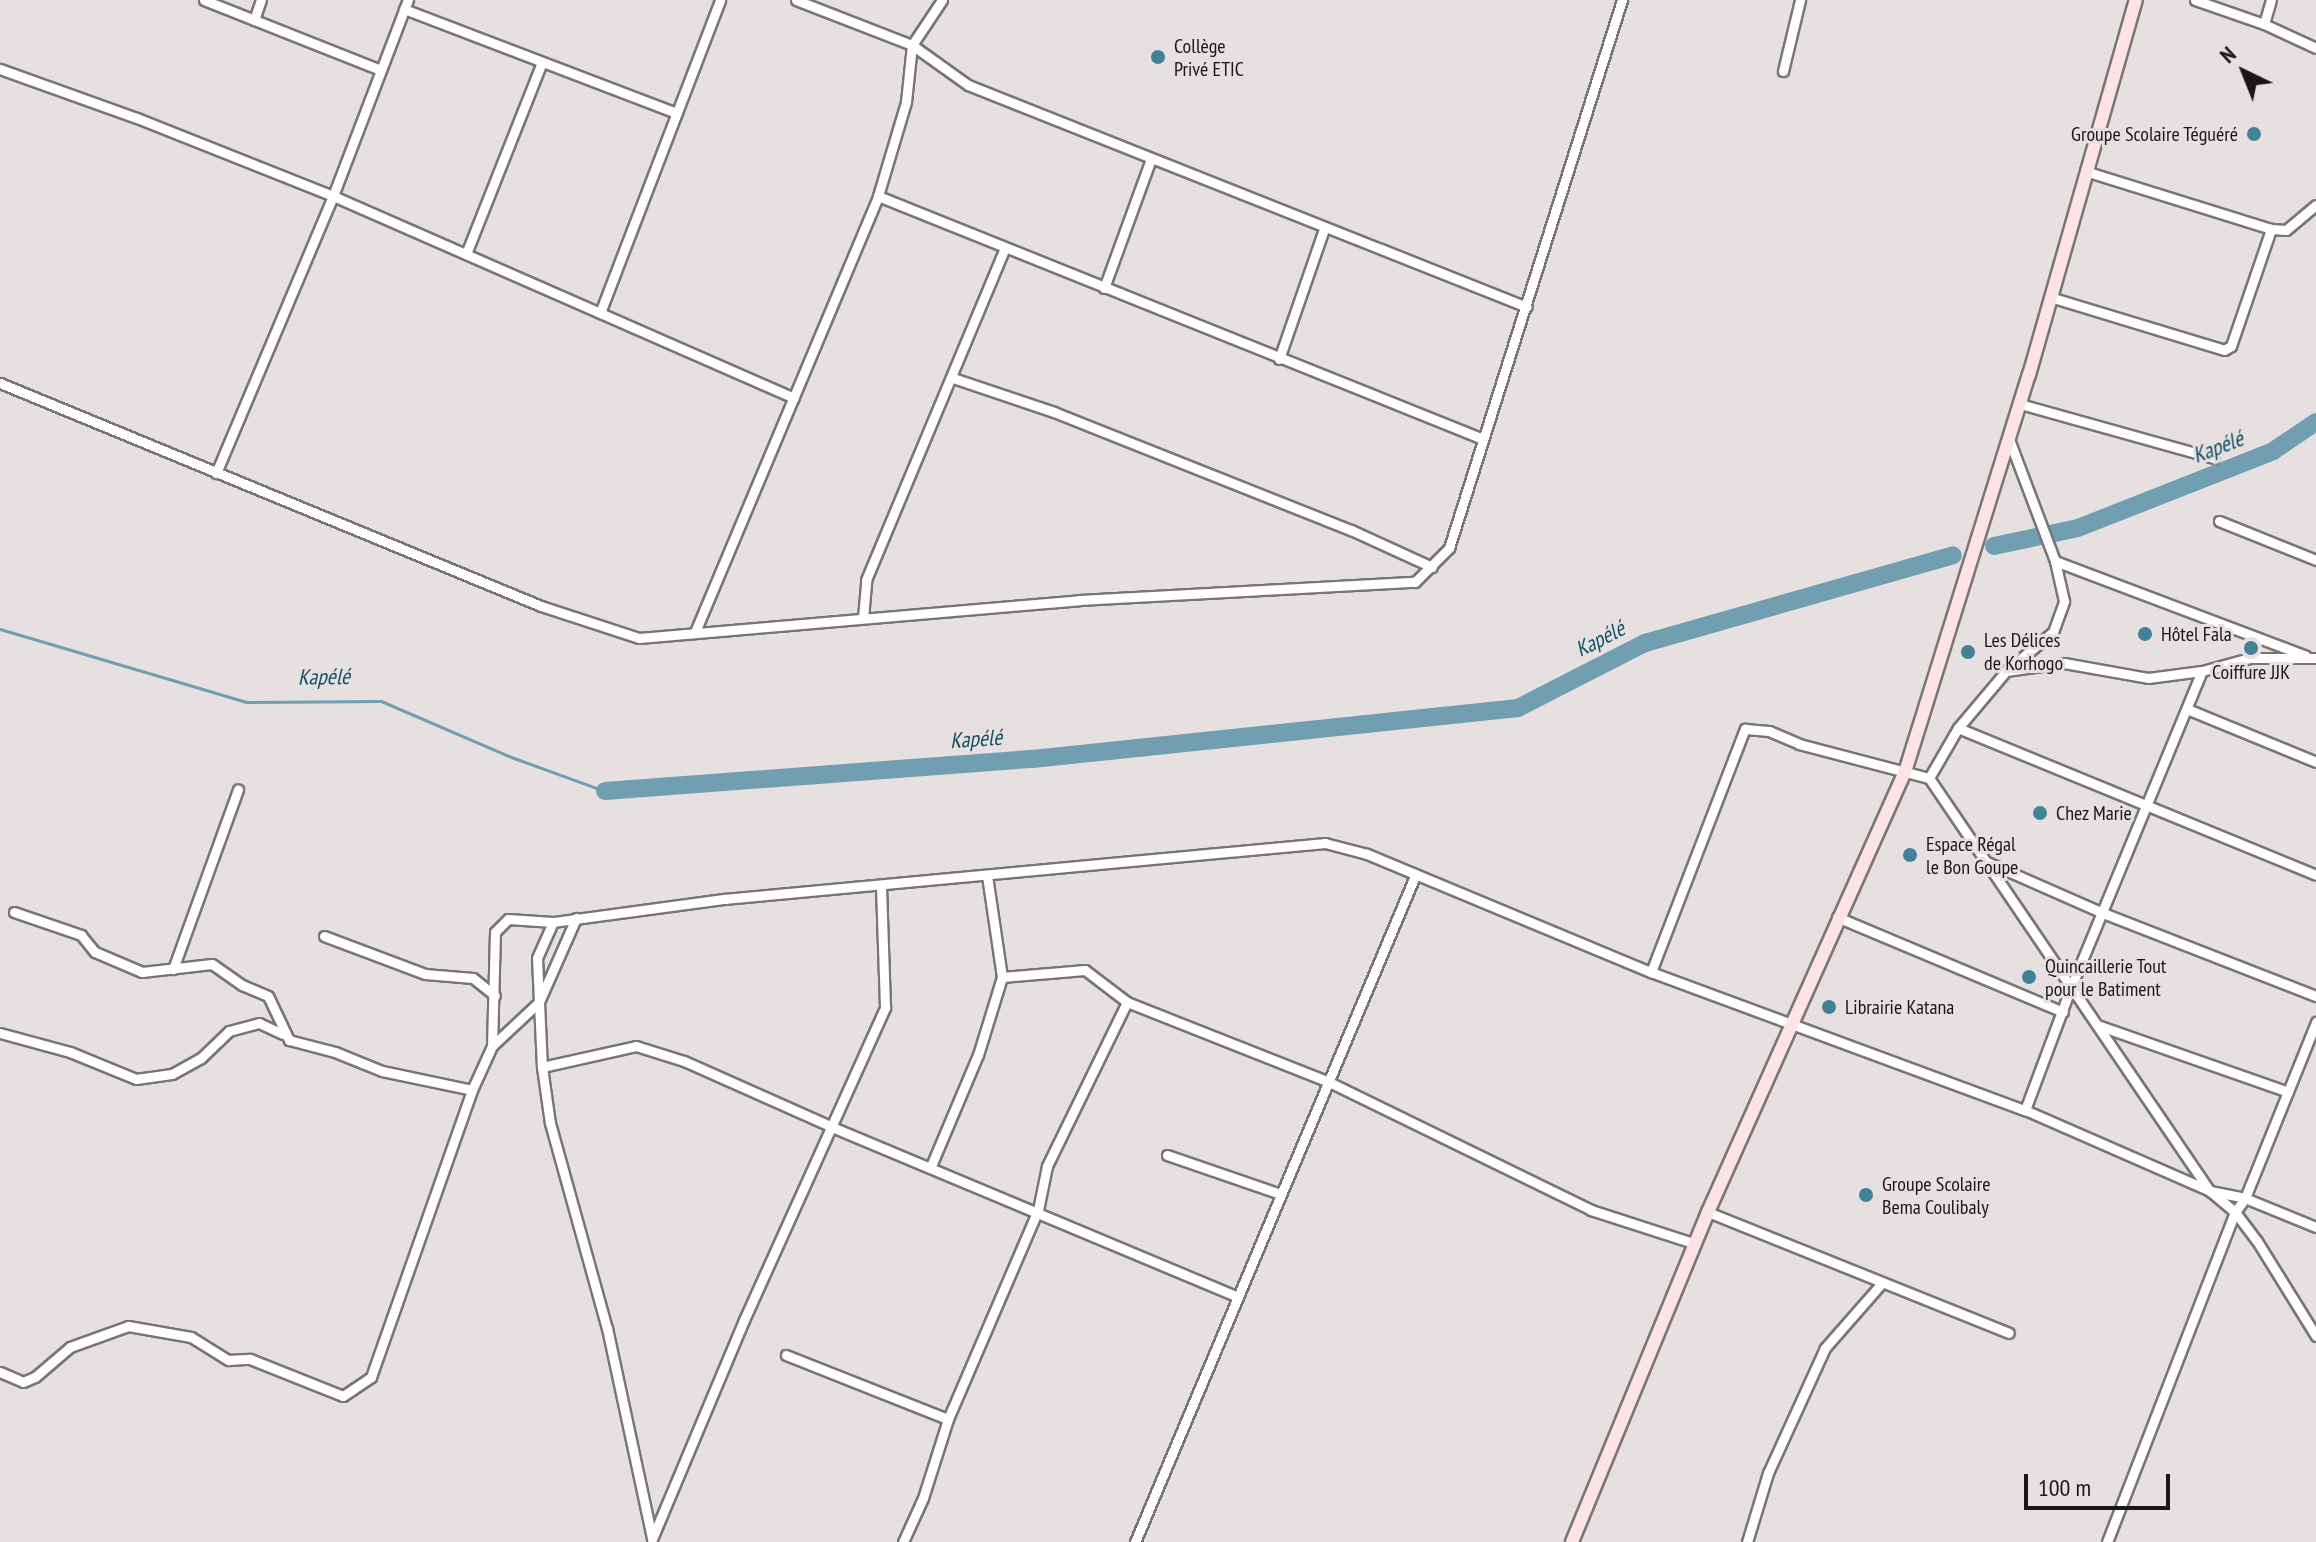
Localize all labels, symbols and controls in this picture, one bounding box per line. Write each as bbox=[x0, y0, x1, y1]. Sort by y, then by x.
north arrow bbox=[2204, 32, 2284, 112]
place label: Collège Privé ETIC bbox=[1174, 34, 1244, 81]
text: N bbox=[2214, 40, 2242, 69]
marker: Collège Privé ETIC bbox=[1149, 48, 1167, 66]
place label: Groupe Scolaire Téguéré bbox=[2071, 122, 2238, 146]
marker: Groupe Scolaire Téguéré bbox=[2245, 125, 2263, 143]
water label: Kapélé bbox=[2189, 425, 2247, 469]
water label: Kapélé bbox=[1571, 615, 1629, 663]
place label: Hôtel Fala bbox=[2161, 622, 2232, 646]
marker: Hôtel Fala bbox=[2136, 625, 2154, 643]
place label: Les Délices de Korhogo bbox=[1984, 628, 2063, 675]
marker: Coiffure JJK bbox=[2242, 639, 2260, 657]
marker: Les Délices de Korhogo bbox=[1959, 643, 1977, 661]
place label: Coiffure JJK bbox=[2212, 660, 2290, 684]
water label: Kapélé bbox=[298, 663, 350, 691]
water label: Kapélé bbox=[949, 724, 1003, 754]
place label: Chez Marie bbox=[2056, 801, 2132, 825]
marker: Chez Marie bbox=[2031, 804, 2049, 822]
place label: Espace Régal le Bon Goupe bbox=[1926, 832, 2018, 879]
marker: Espace Régal le Bon Goupe bbox=[1901, 846, 1919, 864]
place label: Quincaillerie Tout pour le Batiment bbox=[2045, 954, 2167, 1001]
marker: Quincaillerie Tout pour le Batiment bbox=[2020, 968, 2038, 986]
place label: Librairie Katana bbox=[1845, 995, 1954, 1019]
marker: Librairie Katana bbox=[1820, 998, 1838, 1016]
place label: Groupe Scolaire Bema Coulibaly bbox=[1882, 1172, 1991, 1219]
marker: Groupe Scolaire Bema Coulibaly bbox=[1857, 1186, 1875, 1204]
scale bar bbox=[2028, 1458, 2174, 1508]
text: 100 m bbox=[2038, 1472, 2091, 1503]

